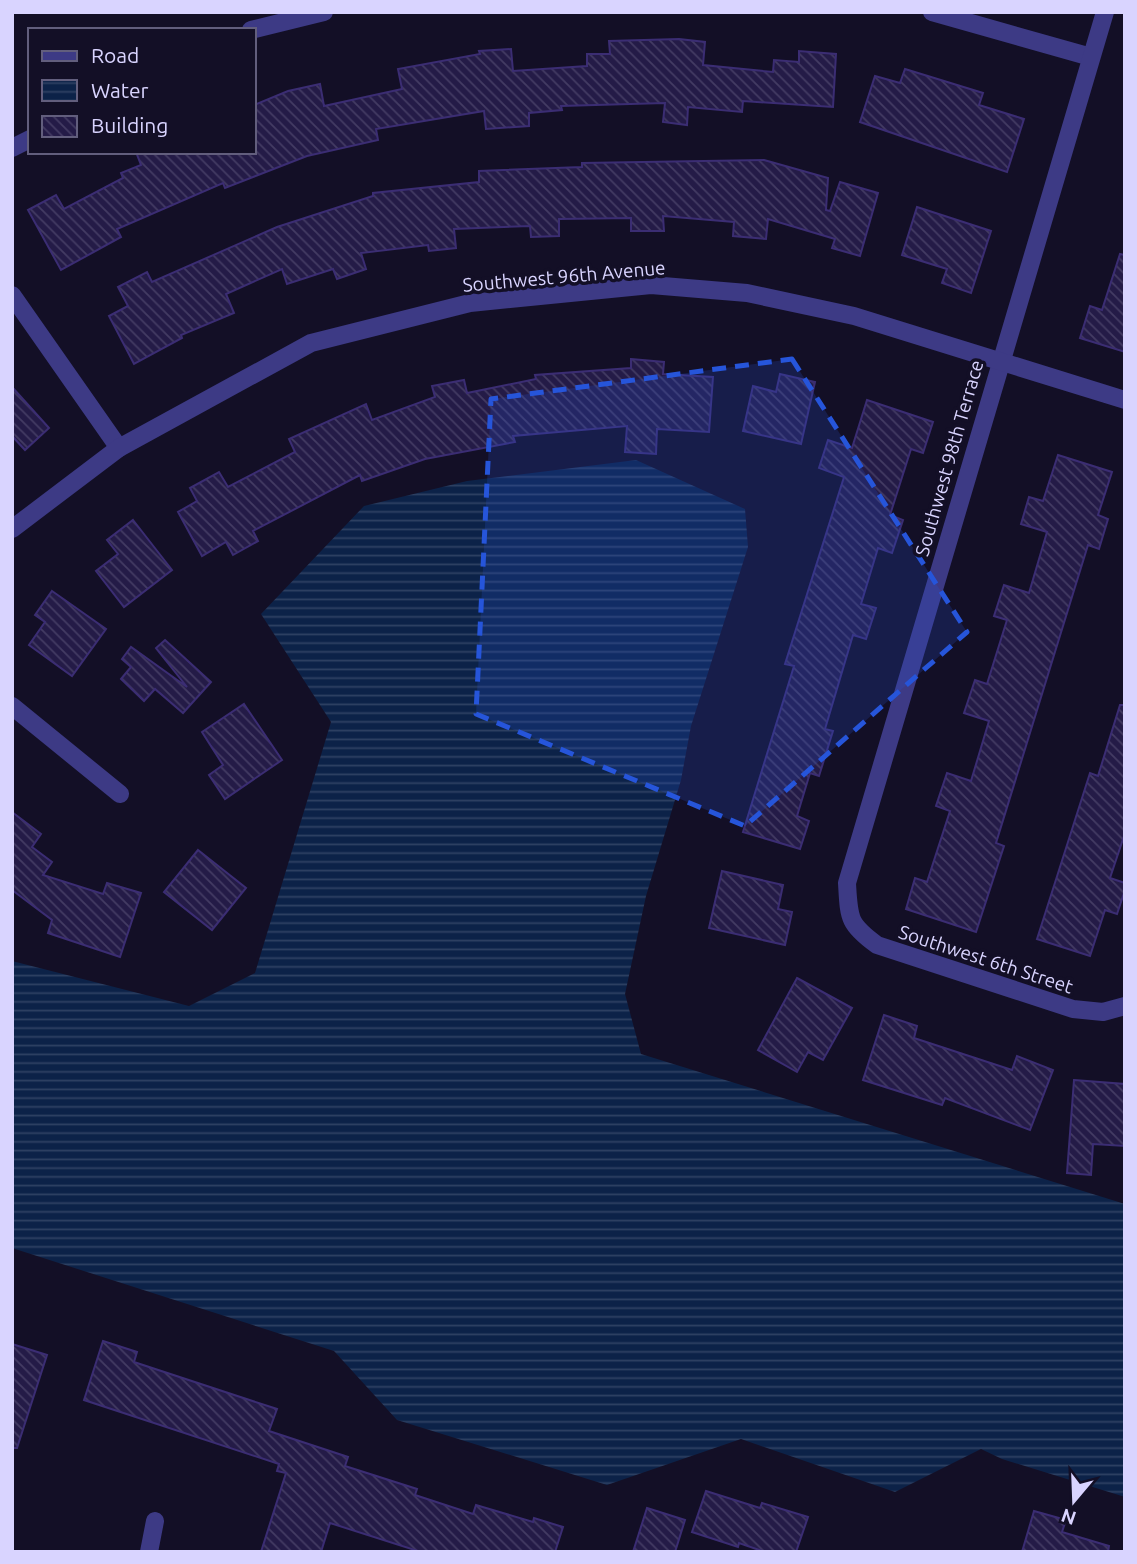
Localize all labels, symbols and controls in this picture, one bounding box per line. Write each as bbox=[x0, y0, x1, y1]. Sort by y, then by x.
legend bbox=[28, 28, 256, 154]
text: Road bbox=[91, 43, 139, 67]
text: Water bbox=[91, 78, 149, 102]
text: Building bbox=[91, 113, 168, 137]
street label: Southwest 96th Avenue bbox=[462, 256, 666, 296]
street label: Southwest 98th Terrace bbox=[910, 357, 988, 559]
street label: Southwest 6th Street bbox=[896, 920, 1076, 998]
north arrow bbox=[1039, 1466, 1109, 1536]
text: N bbox=[1058, 1504, 1079, 1530]

